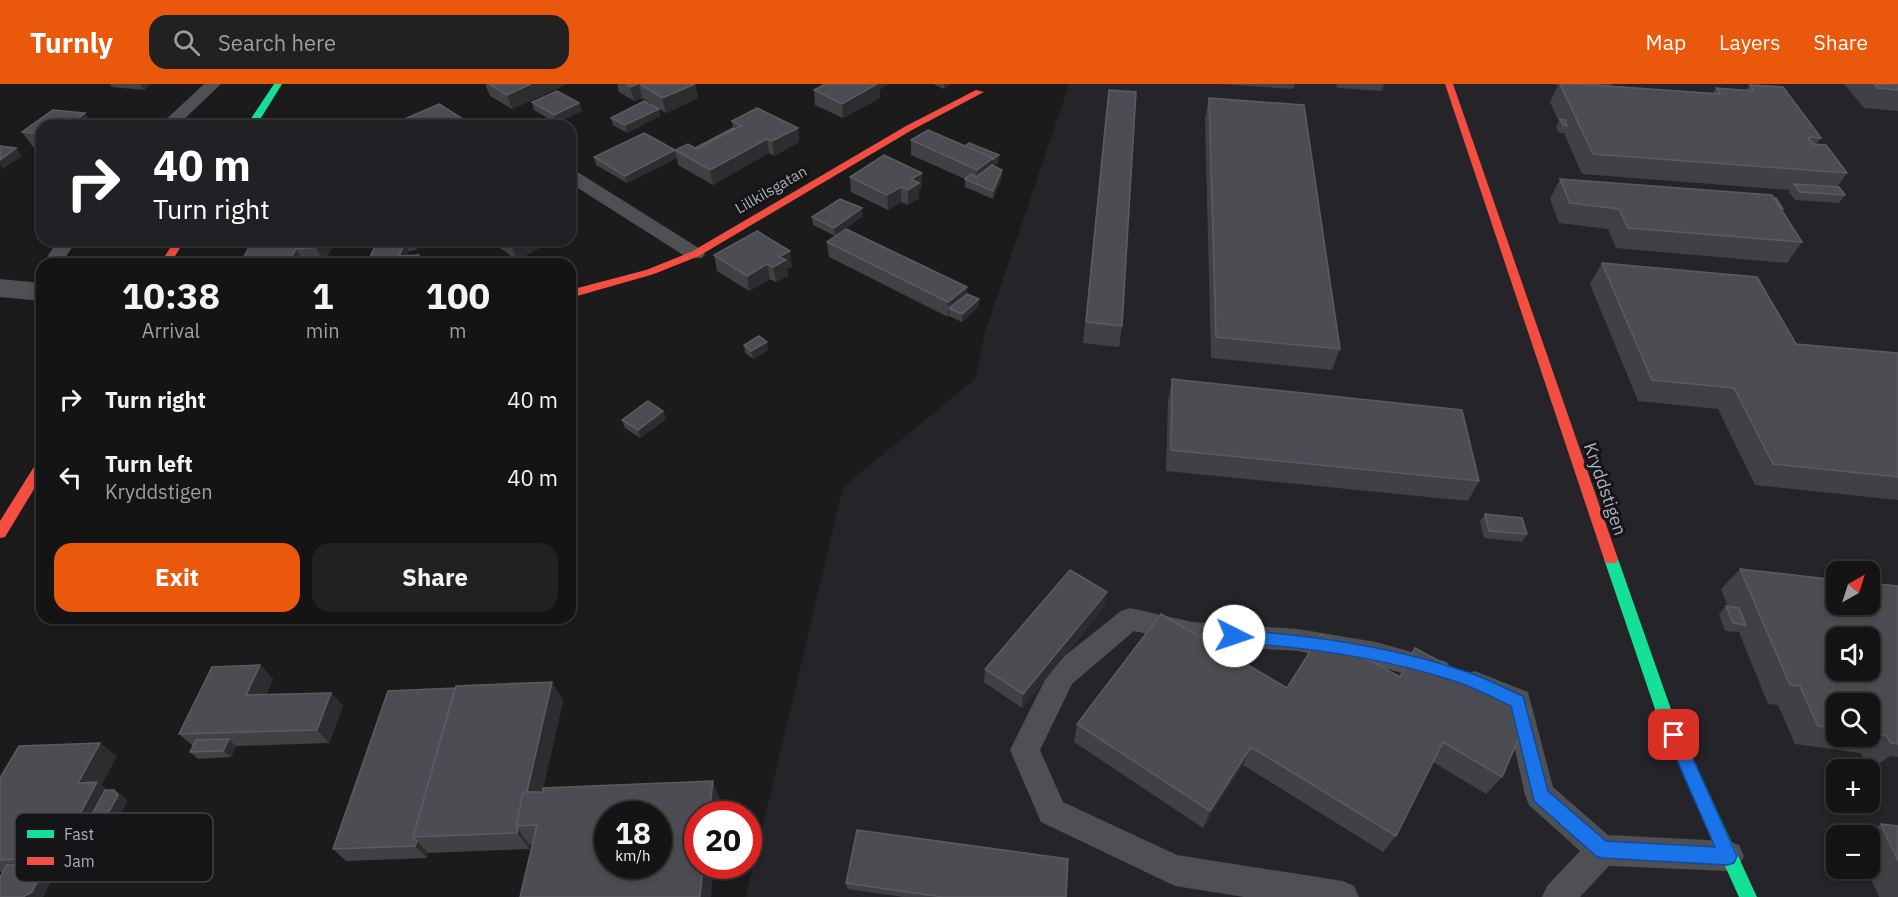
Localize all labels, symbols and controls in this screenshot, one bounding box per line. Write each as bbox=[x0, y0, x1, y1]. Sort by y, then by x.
search box bbox=[149, 15, 569, 69]
text: Turnly bbox=[30, 24, 113, 61]
icon: search bbox=[170, 26, 203, 59]
text: Search here bbox=[218, 28, 336, 57]
text: Map bbox=[1646, 28, 1686, 56]
text: Layers bbox=[1719, 28, 1781, 56]
text: Share bbox=[1814, 28, 1868, 56]
text: 40 m bbox=[153, 138, 251, 193]
icon: right bbox=[54, 144, 132, 222]
street label: Lillkilsgatan bbox=[731, 161, 810, 218]
text: Turn right bbox=[153, 191, 270, 226]
text: 10:38 bbox=[122, 272, 220, 319]
text: 1 bbox=[312, 272, 334, 319]
text: 100 bbox=[425, 272, 490, 319]
text: Arrival bbox=[142, 317, 200, 344]
text: min bbox=[306, 317, 340, 344]
text: m bbox=[449, 317, 467, 344]
icon: right bbox=[54, 383, 87, 416]
text: Turn right bbox=[105, 385, 206, 414]
text: 40 m bbox=[507, 385, 558, 414]
street label: Kryddstigen bbox=[1579, 439, 1632, 538]
text: Turn left bbox=[105, 449, 193, 478]
icon: left bbox=[54, 461, 87, 494]
text: 40 m bbox=[507, 463, 558, 492]
text: Kryddstigen bbox=[105, 478, 213, 505]
button: Exit bbox=[54, 543, 300, 612]
button: Share bbox=[312, 543, 558, 612]
north arrow bbox=[1826, 561, 1880, 615]
map controls bbox=[1826, 561, 1880, 879]
position arrow bbox=[1202, 604, 1266, 668]
button: sound bbox=[1826, 627, 1880, 681]
button: search bbox=[1826, 693, 1880, 747]
pin bbox=[1648, 709, 1699, 760]
icon: arrive bbox=[1657, 718, 1690, 751]
button: + bbox=[1826, 759, 1880, 813]
speed limit sign: 20 bbox=[684, 801, 762, 879]
legend bbox=[15, 813, 213, 882]
text: 18 bbox=[615, 813, 651, 852]
text: Fast bbox=[64, 824, 94, 844]
button: − bbox=[1826, 825, 1880, 879]
text: km/h bbox=[615, 846, 651, 865]
text: Jam bbox=[64, 851, 95, 871]

